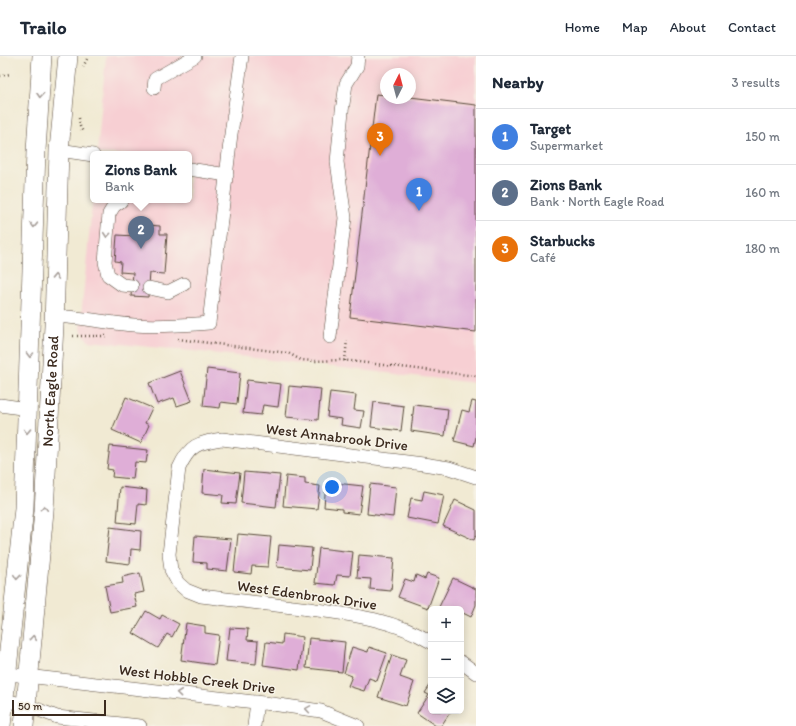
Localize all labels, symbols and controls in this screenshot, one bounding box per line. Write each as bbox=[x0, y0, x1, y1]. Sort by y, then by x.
text: Trailo bbox=[20, 16, 67, 39]
text: Home bbox=[565, 19, 600, 36]
text: Map bbox=[622, 19, 648, 36]
text: About bbox=[670, 19, 706, 36]
text: Contact bbox=[728, 19, 776, 36]
north arrow bbox=[380, 68, 416, 104]
text: Nearby bbox=[492, 72, 544, 92]
text: 3 results bbox=[731, 75, 780, 90]
one-way arrow bbox=[35, 92, 44, 98]
text: Target bbox=[530, 120, 571, 138]
pin: 3 bbox=[367, 123, 393, 156]
text: 1 bbox=[502, 129, 508, 144]
text: 150 m bbox=[745, 129, 780, 144]
text: Supermarket bbox=[530, 138, 603, 153]
popup bbox=[90, 151, 192, 203]
text: Zions Bank bbox=[105, 161, 177, 179]
text: Zions Bank bbox=[530, 176, 602, 194]
pin: 1 bbox=[406, 178, 432, 211]
text: Bank bbox=[105, 179, 134, 194]
text: 2 bbox=[502, 185, 508, 200]
text: 160 m bbox=[745, 185, 780, 200]
text: Bank · North Eagle Road bbox=[530, 194, 664, 209]
pin: 2 bbox=[128, 216, 154, 249]
one-way arrow bbox=[29, 222, 38, 228]
one-way arrow bbox=[103, 232, 112, 238]
text: Starbucks bbox=[530, 232, 595, 250]
text: 3 bbox=[501, 241, 509, 256]
text: 180 m bbox=[745, 241, 780, 256]
text: Café bbox=[530, 250, 556, 265]
one-way arrow bbox=[51, 274, 59, 280]
street label: North Eagle Road bbox=[38, 335, 62, 447]
one-way arrow bbox=[26, 352, 34, 358]
street label: West Annabrook Drive bbox=[265, 419, 409, 455]
one-way arrow bbox=[23, 428, 31, 434]
your location bbox=[322, 477, 342, 497]
one-way arrow bbox=[40, 505, 49, 511]
one-way arrow bbox=[13, 574, 22, 580]
street label: West Edenbrook Drive bbox=[236, 576, 378, 614]
map controls bbox=[428, 606, 464, 714]
button: + bbox=[428, 606, 464, 642]
one-way arrow bbox=[28, 635, 37, 641]
button: − bbox=[428, 642, 464, 678]
street label: West Hobble Creek Drive bbox=[118, 660, 276, 698]
button: layers bbox=[428, 678, 464, 714]
one-way arrow bbox=[176, 689, 182, 698]
scale bar bbox=[12, 698, 106, 717]
text: 50 m bbox=[18, 700, 42, 713]
one-way arrow bbox=[305, 705, 311, 714]

